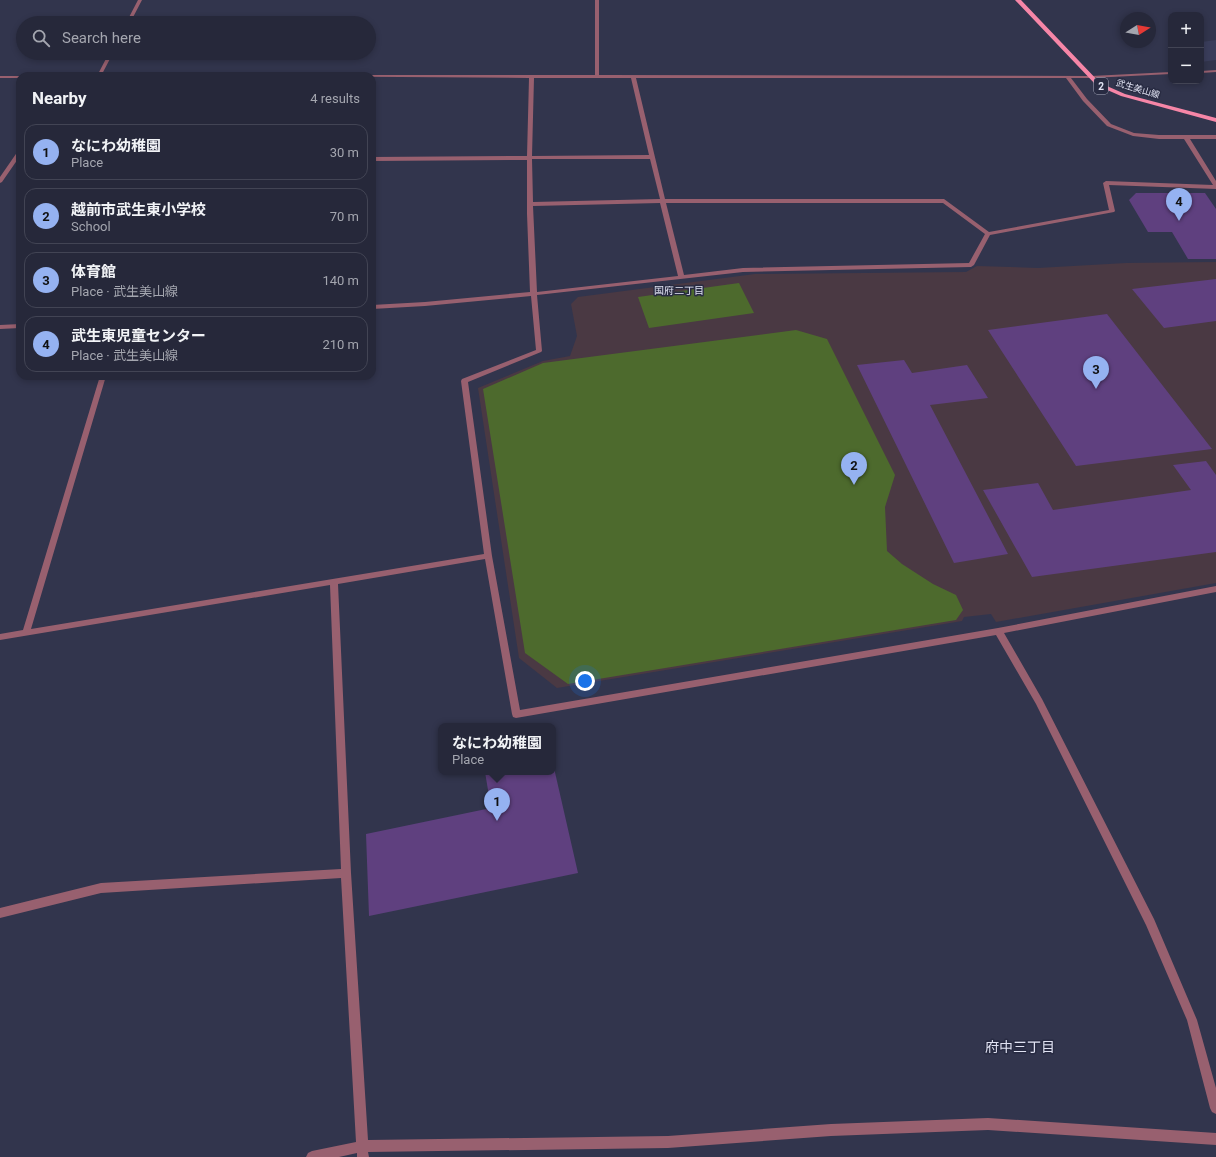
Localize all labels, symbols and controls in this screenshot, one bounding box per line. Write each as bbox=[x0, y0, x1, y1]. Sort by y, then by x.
north arrow bbox=[1120, 12, 1156, 48]
map controls bbox=[1168, 12, 1204, 84]
button: + bbox=[1168, 12, 1204, 48]
search box bbox=[16, 16, 376, 60]
icon: search bbox=[30, 27, 52, 49]
text: Search here bbox=[62, 29, 141, 47]
button: − bbox=[1168, 48, 1204, 84]
road number: 2 bbox=[1094, 78, 1108, 94]
street label: 武生美山線 bbox=[1115, 78, 1162, 101]
text: Nearby bbox=[32, 88, 87, 108]
text: 4 results bbox=[310, 91, 360, 106]
text: なにわ幼稚園 bbox=[71, 137, 161, 155]
text: 1 bbox=[42, 145, 50, 160]
text: 30 m bbox=[330, 145, 359, 160]
text: Place bbox=[71, 155, 103, 170]
pin: 4 bbox=[1166, 188, 1192, 221]
text: 越前市武生東小学校 bbox=[71, 201, 206, 219]
text: 2 bbox=[42, 209, 50, 224]
text: 70 m bbox=[330, 209, 359, 224]
text: School bbox=[71, 219, 111, 234]
text: 体育館 bbox=[71, 263, 116, 281]
text: 3 bbox=[42, 273, 50, 288]
text: 140 m bbox=[322, 273, 359, 288]
text: Place · 武生美山線 bbox=[71, 284, 178, 299]
district label: 国府二丁目 bbox=[654, 285, 704, 296]
text: 武生東児童センター bbox=[71, 327, 206, 345]
text: 4 bbox=[42, 337, 50, 352]
text: 210 m bbox=[322, 337, 359, 352]
text: Place · 武生美山線 bbox=[71, 348, 178, 363]
pin: 3 bbox=[1083, 356, 1109, 389]
pin: 2 bbox=[841, 452, 867, 485]
your location bbox=[575, 671, 595, 691]
popup bbox=[438, 723, 556, 775]
text: なにわ幼稚園 bbox=[452, 734, 542, 752]
text: Place bbox=[452, 752, 484, 767]
pin: 1 bbox=[484, 788, 510, 821]
district label: 府中三丁目 bbox=[985, 1039, 1055, 1055]

